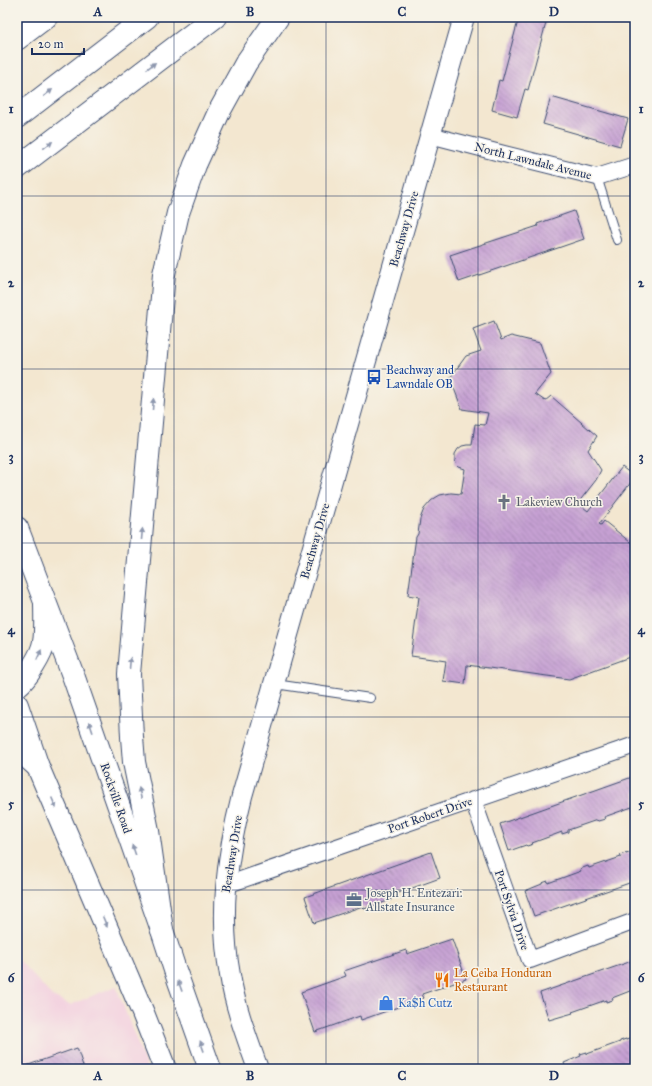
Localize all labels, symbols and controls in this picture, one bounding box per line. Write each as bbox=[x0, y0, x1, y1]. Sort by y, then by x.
text: A bbox=[93, 4, 103, 20]
text: B bbox=[246, 4, 255, 20]
text: C bbox=[398, 4, 407, 20]
text: D bbox=[549, 4, 559, 20]
scale bar bbox=[32, 30, 84, 56]
text: 20 m bbox=[38, 37, 64, 51]
one-way arrow bbox=[146, 61, 157, 70]
one-way arrow bbox=[42, 89, 53, 97]
text: 1 bbox=[8, 101, 14, 117]
text: 1 bbox=[638, 101, 644, 117]
street label: North Lawndale Avenue bbox=[473, 140, 593, 182]
one-way arrow bbox=[43, 141, 53, 149]
street label: Beachway Drive bbox=[386, 189, 422, 269]
text: 2 bbox=[8, 275, 15, 291]
text: 2 bbox=[638, 275, 645, 291]
place label: Beachway and Lawndale OB bbox=[386, 363, 454, 391]
bus stop icon: Beachway and Lawndale OB bbox=[365, 368, 383, 386]
one-way arrow bbox=[150, 398, 156, 410]
text: 3 bbox=[8, 449, 14, 465]
text: 3 bbox=[638, 449, 644, 465]
church icon: Lakeview Church bbox=[495, 493, 513, 511]
place label: Lakeview Church bbox=[516, 495, 603, 509]
street label: Beachway Drive bbox=[297, 501, 333, 581]
one-way arrow bbox=[138, 528, 145, 540]
text: 4 bbox=[7, 622, 15, 638]
text: 4 bbox=[637, 622, 645, 638]
one-way arrow bbox=[36, 649, 42, 660]
one-way arrow bbox=[127, 657, 134, 669]
one-way arrow bbox=[88, 721, 94, 733]
street label: Rockville Road bbox=[97, 761, 135, 835]
one-way arrow bbox=[137, 786, 143, 799]
street label: Port Robert Drive bbox=[386, 794, 474, 836]
text: 5 bbox=[8, 796, 15, 812]
text: 5 bbox=[638, 796, 645, 812]
one-way arrow bbox=[51, 797, 57, 809]
street label: Beachway Drive bbox=[219, 814, 245, 894]
one-way arrow bbox=[131, 843, 137, 855]
street label: Port Sylvia Drive bbox=[492, 868, 532, 952]
place label: Joseph H. Entezari: Allstate Insurance bbox=[364, 886, 462, 914]
office icon: Joseph H. Entezari: Allstate Insurance bbox=[345, 891, 363, 909]
one-way arrow bbox=[102, 917, 108, 929]
place label: La Ceiba Honduran Restaurant bbox=[454, 966, 552, 994]
text: 6 bbox=[8, 970, 16, 986]
text: 6 bbox=[638, 970, 646, 986]
restaurant icon: La Ceiba Honduran Restaurant bbox=[433, 971, 451, 989]
one-way arrow bbox=[177, 980, 183, 992]
shop icon: Ka$h Cutz bbox=[377, 994, 395, 1012]
place label: Ka$h Cutz bbox=[398, 996, 453, 1010]
one-way arrow bbox=[198, 1040, 204, 1052]
text: A bbox=[93, 1068, 103, 1084]
text: B bbox=[246, 1068, 255, 1084]
text: C bbox=[398, 1068, 407, 1084]
text: D bbox=[549, 1068, 559, 1084]

